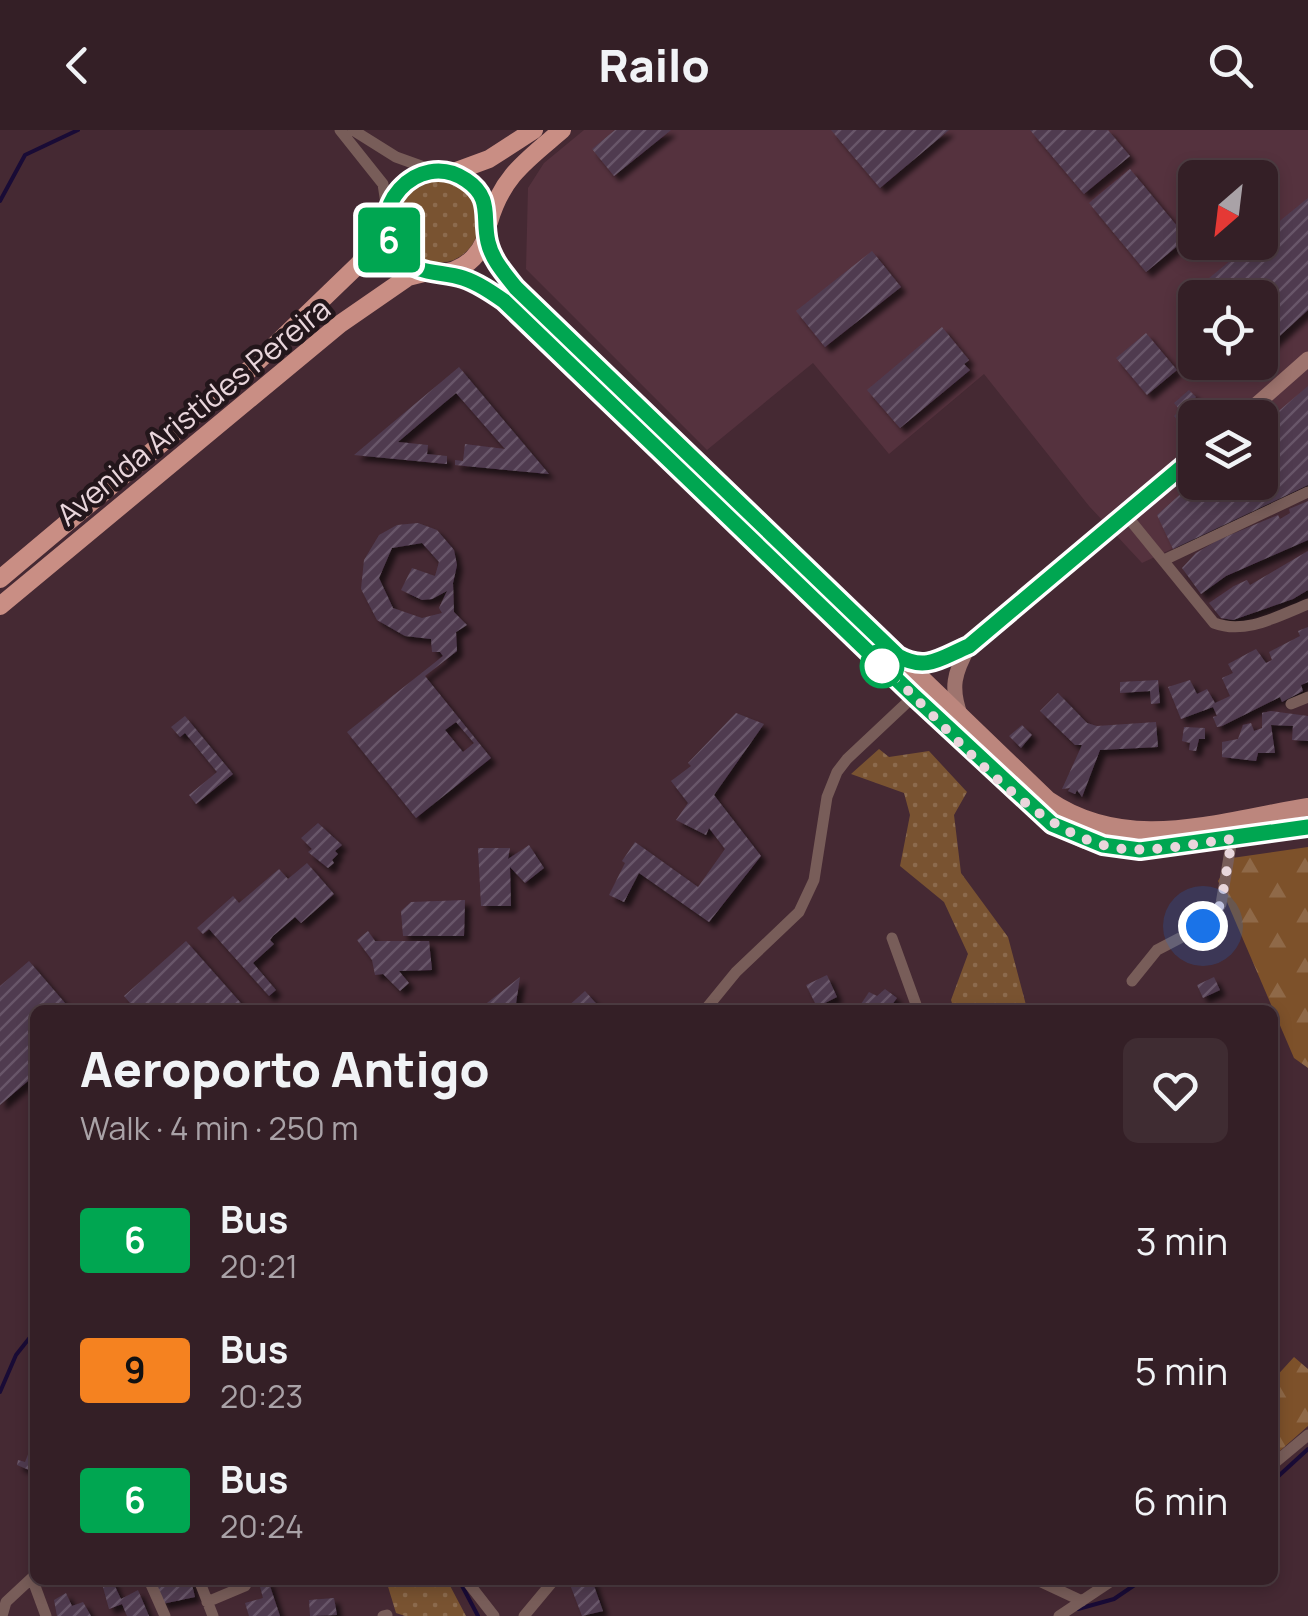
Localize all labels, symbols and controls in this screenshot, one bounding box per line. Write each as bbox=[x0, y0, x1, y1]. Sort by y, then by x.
text: Railo bbox=[598, 34, 710, 96]
icon: back bbox=[50, 38, 105, 93]
icon: search bbox=[1203, 38, 1258, 93]
north arrow bbox=[1178, 160, 1278, 260]
map controls bbox=[1178, 160, 1278, 500]
line badge: 6 bbox=[356, 208, 422, 272]
text: 6 bbox=[378, 216, 400, 264]
button: locate bbox=[1178, 280, 1278, 380]
street label: Avenida Aristides Pereira bbox=[48, 288, 338, 534]
button: layers bbox=[1178, 400, 1278, 500]
unlabelled marker bbox=[861, 645, 903, 687]
your location bbox=[1178, 901, 1228, 951]
text: Aeroporto Antigo bbox=[80, 1036, 490, 1101]
button: heart bbox=[1123, 1038, 1228, 1143]
text: Walk · 4 min · 250 m bbox=[80, 1106, 358, 1150]
text: Bus bbox=[220, 1192, 288, 1244]
text: 3 min bbox=[1136, 1214, 1228, 1266]
text: 6 bbox=[124, 1216, 146, 1264]
text: 20:21 bbox=[220, 1244, 298, 1288]
text: Bus bbox=[220, 1322, 288, 1374]
text: 5 min bbox=[1135, 1344, 1228, 1396]
text: 9 bbox=[124, 1346, 146, 1394]
text: 20:23 bbox=[220, 1374, 303, 1418]
text: Bus bbox=[220, 1452, 288, 1504]
text: 6 min bbox=[1133, 1474, 1228, 1526]
text: 6 bbox=[124, 1476, 146, 1524]
text: 20:24 bbox=[220, 1504, 304, 1548]

